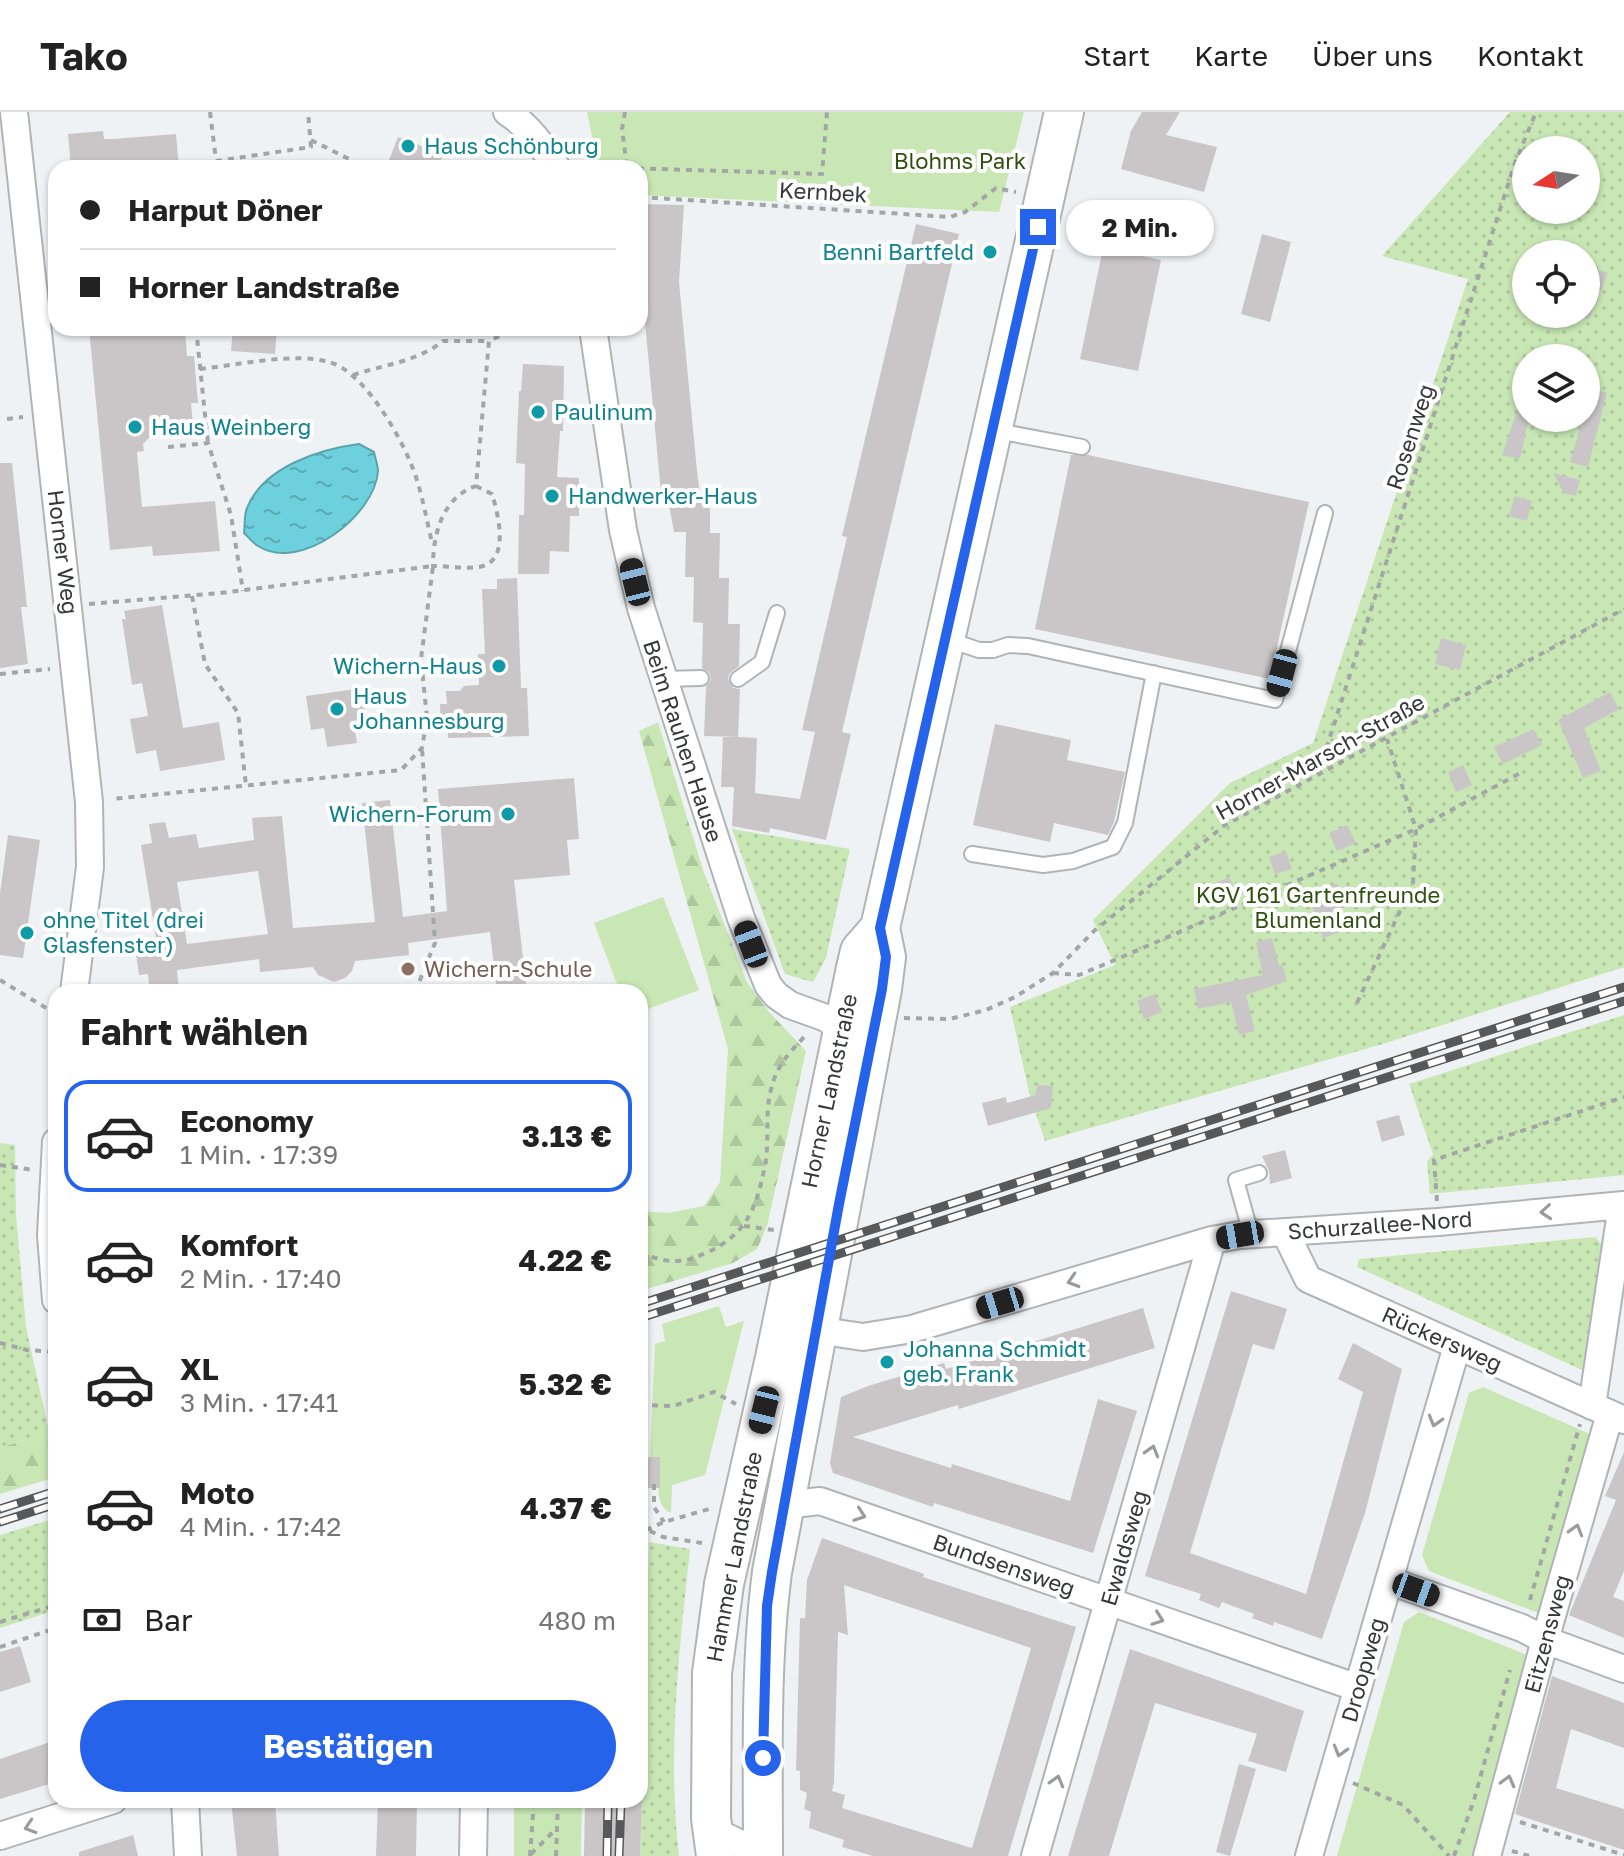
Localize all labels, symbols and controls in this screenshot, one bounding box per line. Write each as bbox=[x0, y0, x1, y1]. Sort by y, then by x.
text: Tako bbox=[40, 33, 128, 78]
text: Start bbox=[1083, 39, 1150, 72]
text: Karte bbox=[1194, 39, 1268, 72]
text: Über uns bbox=[1312, 39, 1433, 72]
text: Kontakt bbox=[1477, 39, 1584, 72]
place label: Haus Schönburg bbox=[424, 132, 599, 159]
north arrow bbox=[1512, 136, 1600, 224]
map controls bbox=[1512, 136, 1600, 432]
marker: Haus Schönburg bbox=[399, 137, 417, 155]
park label: Blohms Park bbox=[894, 147, 1026, 174]
street label: Kernbek bbox=[778, 176, 868, 207]
text: Harput Döner bbox=[128, 192, 323, 228]
callout: 2 Min. bbox=[1066, 199, 1214, 255]
route end bbox=[1020, 209, 1056, 245]
text: 2 Min. bbox=[1102, 212, 1178, 243]
place label: Benni Bartfeld bbox=[822, 238, 974, 265]
button: locate bbox=[1512, 240, 1600, 328]
marker: Benni Bartfeld bbox=[981, 243, 999, 261]
text: Horner Landstraße bbox=[128, 269, 400, 305]
button: layers bbox=[1512, 344, 1600, 432]
street label: Rosenweg bbox=[1380, 381, 1439, 493]
place label: Paulinum bbox=[554, 398, 653, 425]
marker: Paulinum bbox=[529, 403, 547, 421]
place label: Haus Weinberg bbox=[151, 413, 311, 440]
marker: Haus Weinberg bbox=[126, 418, 144, 436]
place label: Handwerker-Haus bbox=[568, 482, 758, 509]
marker: Handwerker-Haus bbox=[543, 487, 561, 505]
street label: Horner Weg bbox=[42, 488, 85, 616]
car bbox=[618, 556, 652, 608]
street label: Beim Rauhen Hause bbox=[638, 636, 729, 845]
car bbox=[1264, 647, 1300, 699]
place label: Wichern-Haus bbox=[333, 652, 483, 679]
marker: Wichern-Haus bbox=[490, 657, 508, 675]
place label: Haus Johannesburg bbox=[353, 682, 505, 734]
street label: Horner-Marsch-Straße bbox=[1211, 688, 1429, 825]
marker: Haus Johannesburg bbox=[328, 700, 346, 718]
place label: Wichern-Forum bbox=[329, 800, 492, 827]
marker: Wichern-Forum bbox=[499, 805, 517, 823]
park label: KGV 161 Gartenfreunde Blumenland bbox=[1196, 881, 1440, 933]
place label: ohne Titel (drei Glasfenster) bbox=[43, 906, 204, 958]
car bbox=[731, 917, 771, 971]
marker: ohne Titel (drei Glasfenster) bbox=[18, 924, 36, 942]
place label: Wichern-Schule bbox=[424, 955, 592, 982]
marker: Wichern-Schule bbox=[399, 960, 417, 978]
street label: Horner Landstraße bbox=[795, 991, 862, 1190]
text: Fahrt wählen bbox=[80, 1010, 308, 1053]
icon: car bbox=[84, 1100, 156, 1172]
text: Economy bbox=[180, 1103, 314, 1139]
text: 3.13 € bbox=[522, 1118, 612, 1154]
text: 1 Min. · 17:39 bbox=[180, 1139, 338, 1170]
one-way arrow bbox=[1539, 1203, 1552, 1220]
street label: Schurzallee-Nord bbox=[1287, 1205, 1473, 1244]
car bbox=[1214, 1219, 1266, 1251]
icon: car bbox=[84, 1224, 156, 1296]
text: Komfort bbox=[180, 1227, 299, 1263]
text: 4.22 € bbox=[518, 1242, 612, 1278]
text: 2 Min. · 17:40 bbox=[180, 1263, 342, 1294]
one-way arrow bbox=[1067, 1272, 1081, 1288]
car bbox=[974, 1285, 1026, 1321]
street label: Rückersweg bbox=[1378, 1300, 1506, 1377]
place label: Johanna Schmidt geb. Frank bbox=[903, 1335, 1087, 1387]
icon: car bbox=[84, 1348, 156, 1420]
text: XL bbox=[180, 1351, 219, 1387]
marker: Johanna Schmidt geb. Frank bbox=[878, 1353, 896, 1371]
text: 5.32 € bbox=[519, 1366, 612, 1402]
car bbox=[747, 1384, 781, 1436]
text: 3 Min. · 17:41 bbox=[180, 1387, 338, 1418]
one-way arrow bbox=[1428, 1413, 1444, 1427]
one-way arrow bbox=[1143, 1444, 1159, 1458]
street label: Hammer Landstraße bbox=[700, 1449, 767, 1664]
icon: car bbox=[84, 1472, 156, 1544]
text: Moto bbox=[180, 1475, 255, 1511]
street label: Ewaldsweg bbox=[1094, 1487, 1153, 1609]
text: 4.37 € bbox=[520, 1490, 612, 1526]
one-way arrow bbox=[852, 1506, 866, 1522]
text: 4 Min. · 17:42 bbox=[180, 1511, 341, 1542]
one-way arrow bbox=[1567, 1524, 1583, 1537]
street label: Bundsensweg bbox=[930, 1528, 1079, 1601]
car bbox=[1389, 1571, 1443, 1609]
street label: Eitzensweg bbox=[1518, 1572, 1575, 1696]
icon: cash bbox=[80, 1598, 124, 1642]
text: Bar bbox=[144, 1602, 193, 1638]
text: 480 m bbox=[539, 1605, 616, 1636]
one-way arrow bbox=[1150, 1609, 1164, 1626]
street label: Droopweg bbox=[1335, 1615, 1390, 1725]
button: Bestätigen bbox=[80, 1700, 616, 1792]
route start bbox=[745, 1740, 781, 1776]
one-way arrow bbox=[1332, 1744, 1349, 1758]
one-way arrow bbox=[1498, 1774, 1515, 1788]
one-way arrow bbox=[1048, 1775, 1064, 1789]
one-way arrow bbox=[24, 1817, 38, 1833]

